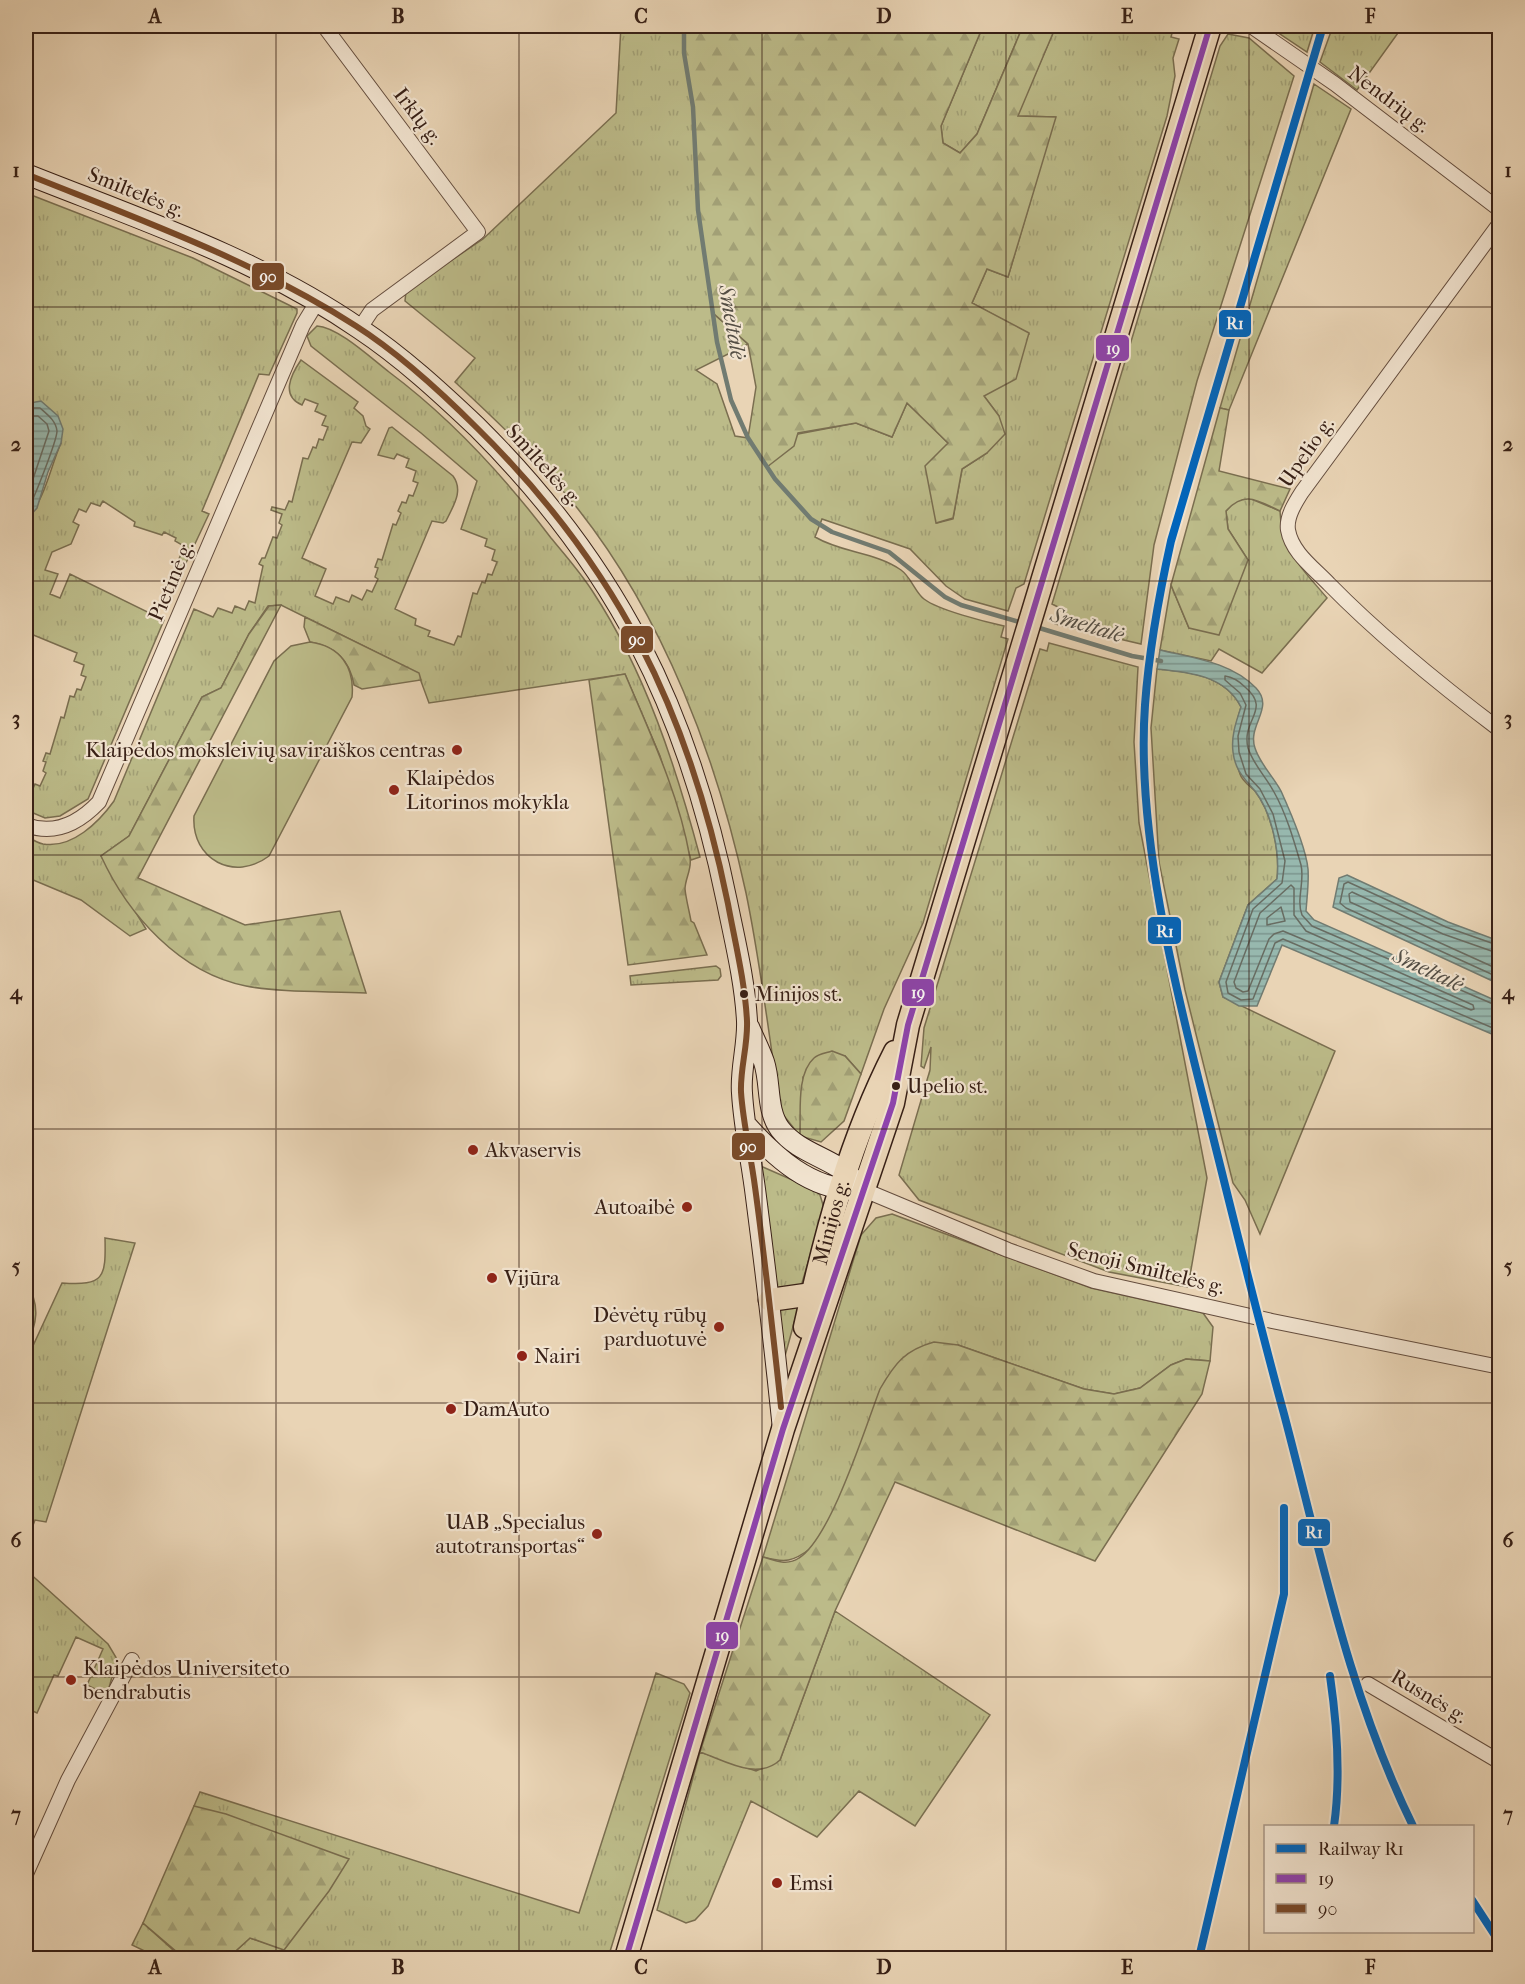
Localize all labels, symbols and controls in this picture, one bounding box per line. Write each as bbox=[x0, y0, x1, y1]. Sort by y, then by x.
text: A bbox=[147, 5, 163, 28]
text: B bbox=[391, 5, 405, 28]
text: C bbox=[634, 5, 648, 28]
text: D bbox=[876, 5, 892, 28]
text: E bbox=[1121, 5, 1133, 28]
text: F bbox=[1364, 5, 1376, 28]
street label: Nendrių g. bbox=[1343, 61, 1435, 137]
street label: Irklų g. bbox=[389, 83, 447, 149]
text: 1 bbox=[12, 159, 20, 182]
text: 1 bbox=[1504, 159, 1512, 182]
street label: Smiltelės g. bbox=[84, 162, 188, 222]
line badge: 90 bbox=[251, 262, 285, 291]
text: 90 bbox=[258, 267, 277, 287]
water label: Smeltalė bbox=[712, 282, 752, 362]
line badge: R1 bbox=[1218, 309, 1252, 338]
text: R1 bbox=[1226, 314, 1244, 333]
line badge: 19 bbox=[1095, 334, 1130, 362]
text: 19 bbox=[1106, 339, 1120, 359]
street label: Upelio g. bbox=[1273, 412, 1339, 492]
street label: Smiltelės g. bbox=[501, 419, 587, 511]
text: 2 bbox=[11, 433, 21, 456]
text: 2 bbox=[1503, 433, 1513, 456]
street label: Pietinė g. bbox=[143, 537, 199, 625]
water label: Smeltalė bbox=[1046, 601, 1128, 649]
line badge: 90 bbox=[620, 625, 654, 654]
text: 90 bbox=[627, 630, 646, 650]
text: 3 bbox=[12, 707, 20, 730]
text: 3 bbox=[1504, 707, 1512, 730]
place label: Klaipėdos moksleivių saviraiškos centras bbox=[85, 738, 445, 762]
marker: Klaipėdos moksleivių saviraiškos centras bbox=[450, 743, 464, 757]
place label: Klaipėdos Litorinos mokykla bbox=[406, 766, 569, 814]
marker: Klaipėdos Litorinos mokykla bbox=[387, 783, 401, 797]
line badge: R1 bbox=[1147, 916, 1182, 945]
text: R1 bbox=[1156, 922, 1174, 941]
water label: Smeltalė bbox=[1388, 942, 1469, 998]
line badge: 19 bbox=[901, 978, 935, 1007]
text: 4 bbox=[9, 981, 23, 1005]
text: 4 bbox=[1501, 981, 1515, 1005]
place label: Minijos st. bbox=[755, 983, 842, 1006]
text: 19 bbox=[911, 983, 925, 1003]
marker: Minijos st. bbox=[738, 988, 750, 1000]
place label: Upelio st. bbox=[907, 1075, 987, 1098]
marker: Upelio st. bbox=[890, 1080, 902, 1092]
line badge: 90 bbox=[731, 1132, 766, 1161]
text: 90 bbox=[738, 1137, 757, 1157]
place label: Akvaservis bbox=[484, 1138, 581, 1162]
marker: Akvaservis bbox=[466, 1143, 480, 1157]
street label: Minijos g. bbox=[808, 1177, 854, 1267]
place label: Autoaibė bbox=[593, 1195, 675, 1219]
marker: Autoaibė bbox=[680, 1200, 694, 1214]
street label: Senoji Smiltelės g. bbox=[1065, 1237, 1227, 1299]
text: 5 bbox=[12, 1255, 21, 1278]
text: 5 bbox=[1504, 1255, 1513, 1278]
place label: Vijūra bbox=[503, 1266, 560, 1290]
marker: Vijūra bbox=[485, 1271, 499, 1285]
place label: Dėvėtų rūbų parduotuvė bbox=[593, 1303, 707, 1351]
marker: Dėvėtų rūbų parduotuvė bbox=[712, 1320, 726, 1334]
place label: Nairi bbox=[534, 1344, 581, 1368]
marker: Nairi bbox=[515, 1349, 529, 1363]
place label: DamAuto bbox=[463, 1397, 550, 1421]
marker: DamAuto bbox=[444, 1402, 458, 1416]
place label: UAB „Specialus autotransportas“ bbox=[436, 1510, 585, 1558]
line badge: R1 bbox=[1297, 1518, 1331, 1547]
text: R1 bbox=[1305, 1523, 1323, 1542]
marker: UAB „Specialus autotransportas“ bbox=[590, 1527, 604, 1541]
text: 6 bbox=[11, 1529, 23, 1552]
text: 6 bbox=[1503, 1529, 1515, 1552]
line badge: 19 bbox=[705, 1621, 739, 1650]
text: 19 bbox=[715, 1626, 729, 1646]
place label: Klaipėdos Universiteto bendrabutis bbox=[82, 1656, 290, 1704]
street label: Rusnės g. bbox=[1387, 1664, 1471, 1728]
marker: Klaipėdos Universiteto bendrabutis bbox=[64, 1673, 78, 1687]
text: 7 bbox=[10, 1803, 21, 1826]
text: 7 bbox=[1502, 1803, 1513, 1826]
legend bbox=[1264, 1825, 1474, 1933]
text: Railway R1 bbox=[1318, 1839, 1404, 1860]
text: 19 bbox=[1318, 1869, 1334, 1890]
place label: Emsi bbox=[789, 1871, 833, 1895]
marker: Emsi bbox=[770, 1876, 784, 1890]
text: 90 bbox=[1318, 1899, 1337, 1920]
text: A bbox=[147, 1956, 163, 1979]
text: B bbox=[391, 1956, 405, 1979]
text: C bbox=[634, 1956, 648, 1979]
text: D bbox=[876, 1956, 892, 1979]
text: E bbox=[1121, 1956, 1133, 1979]
text: F bbox=[1364, 1956, 1376, 1979]

